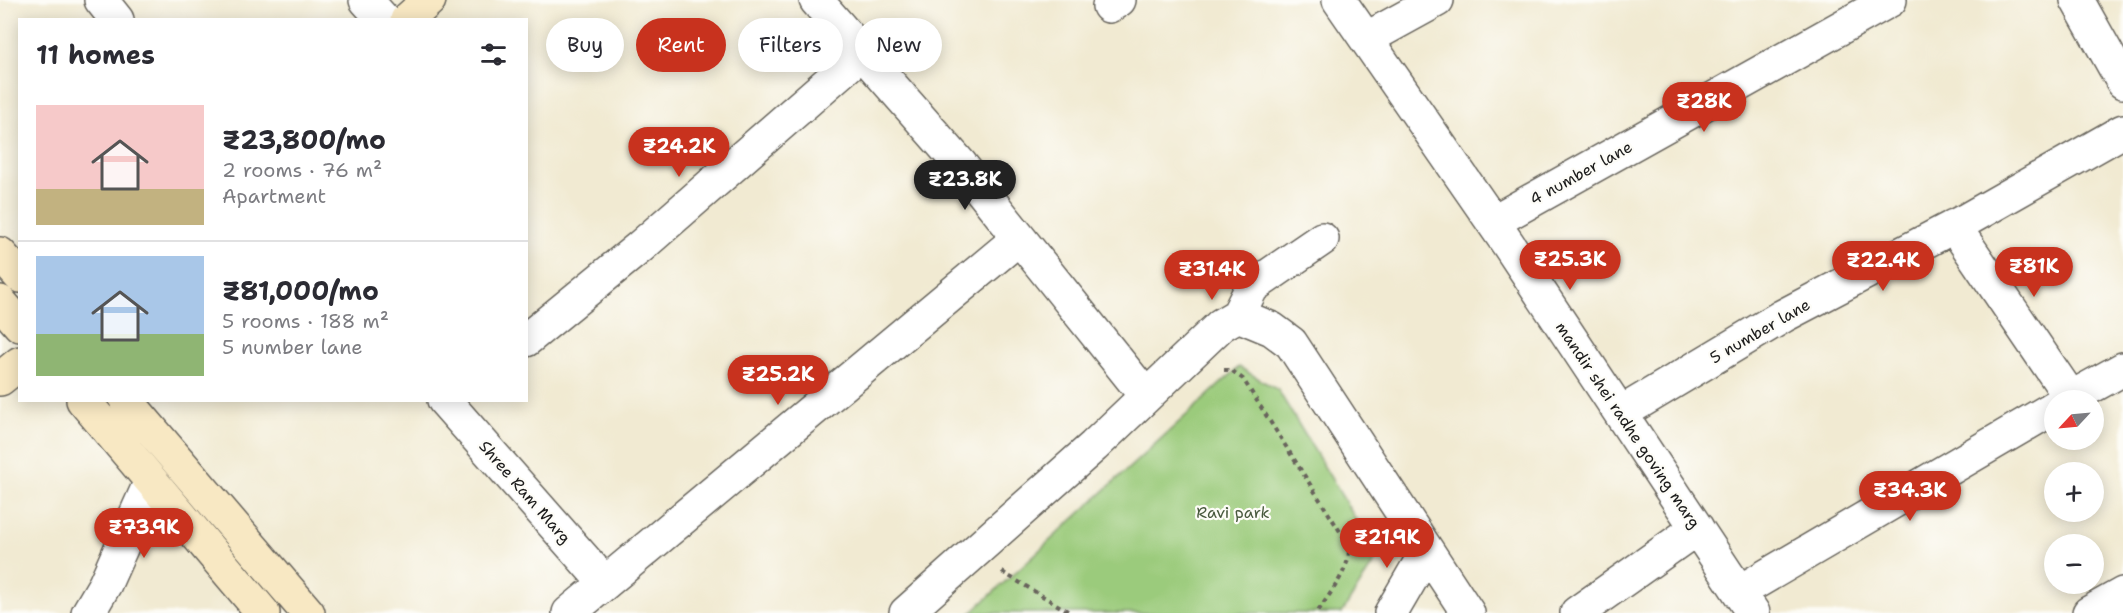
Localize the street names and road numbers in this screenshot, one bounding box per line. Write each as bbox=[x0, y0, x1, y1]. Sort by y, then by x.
street label: 4 number lane bbox=[1526, 136, 1636, 210]
street label: 5 number lane bbox=[1706, 294, 1814, 368]
street label: mandir shei radhe goving marg bbox=[1551, 318, 1705, 532]
street label: Shree Ram Marg bbox=[474, 436, 576, 548]

